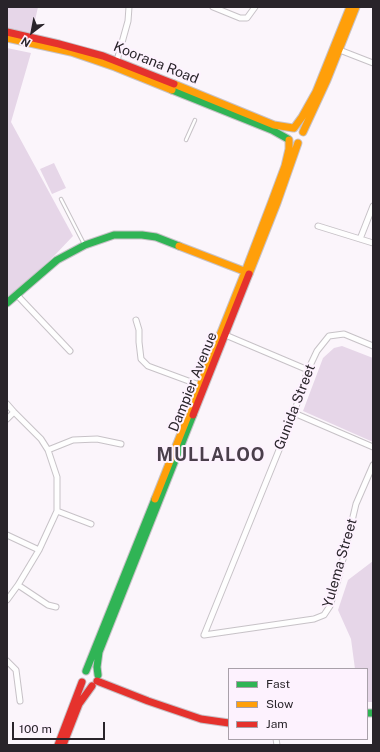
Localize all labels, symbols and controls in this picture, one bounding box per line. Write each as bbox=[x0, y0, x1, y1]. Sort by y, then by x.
north arrow bbox=[12, 12, 52, 52]
text: N bbox=[19, 35, 32, 50]
street label: Koorana Road bbox=[111, 38, 201, 88]
street label: Dampier Avenue bbox=[165, 330, 221, 434]
street label: Gunida Street bbox=[271, 362, 319, 452]
district label: MULLALOO bbox=[157, 444, 265, 466]
street label: Yulema Street bbox=[319, 516, 361, 610]
legend bbox=[228, 668, 368, 740]
text: Fast bbox=[266, 677, 290, 691]
text: Slow bbox=[266, 697, 293, 711]
scale bar bbox=[14, 714, 107, 740]
text: Jam bbox=[266, 717, 288, 731]
text: 100 m bbox=[19, 722, 52, 736]

